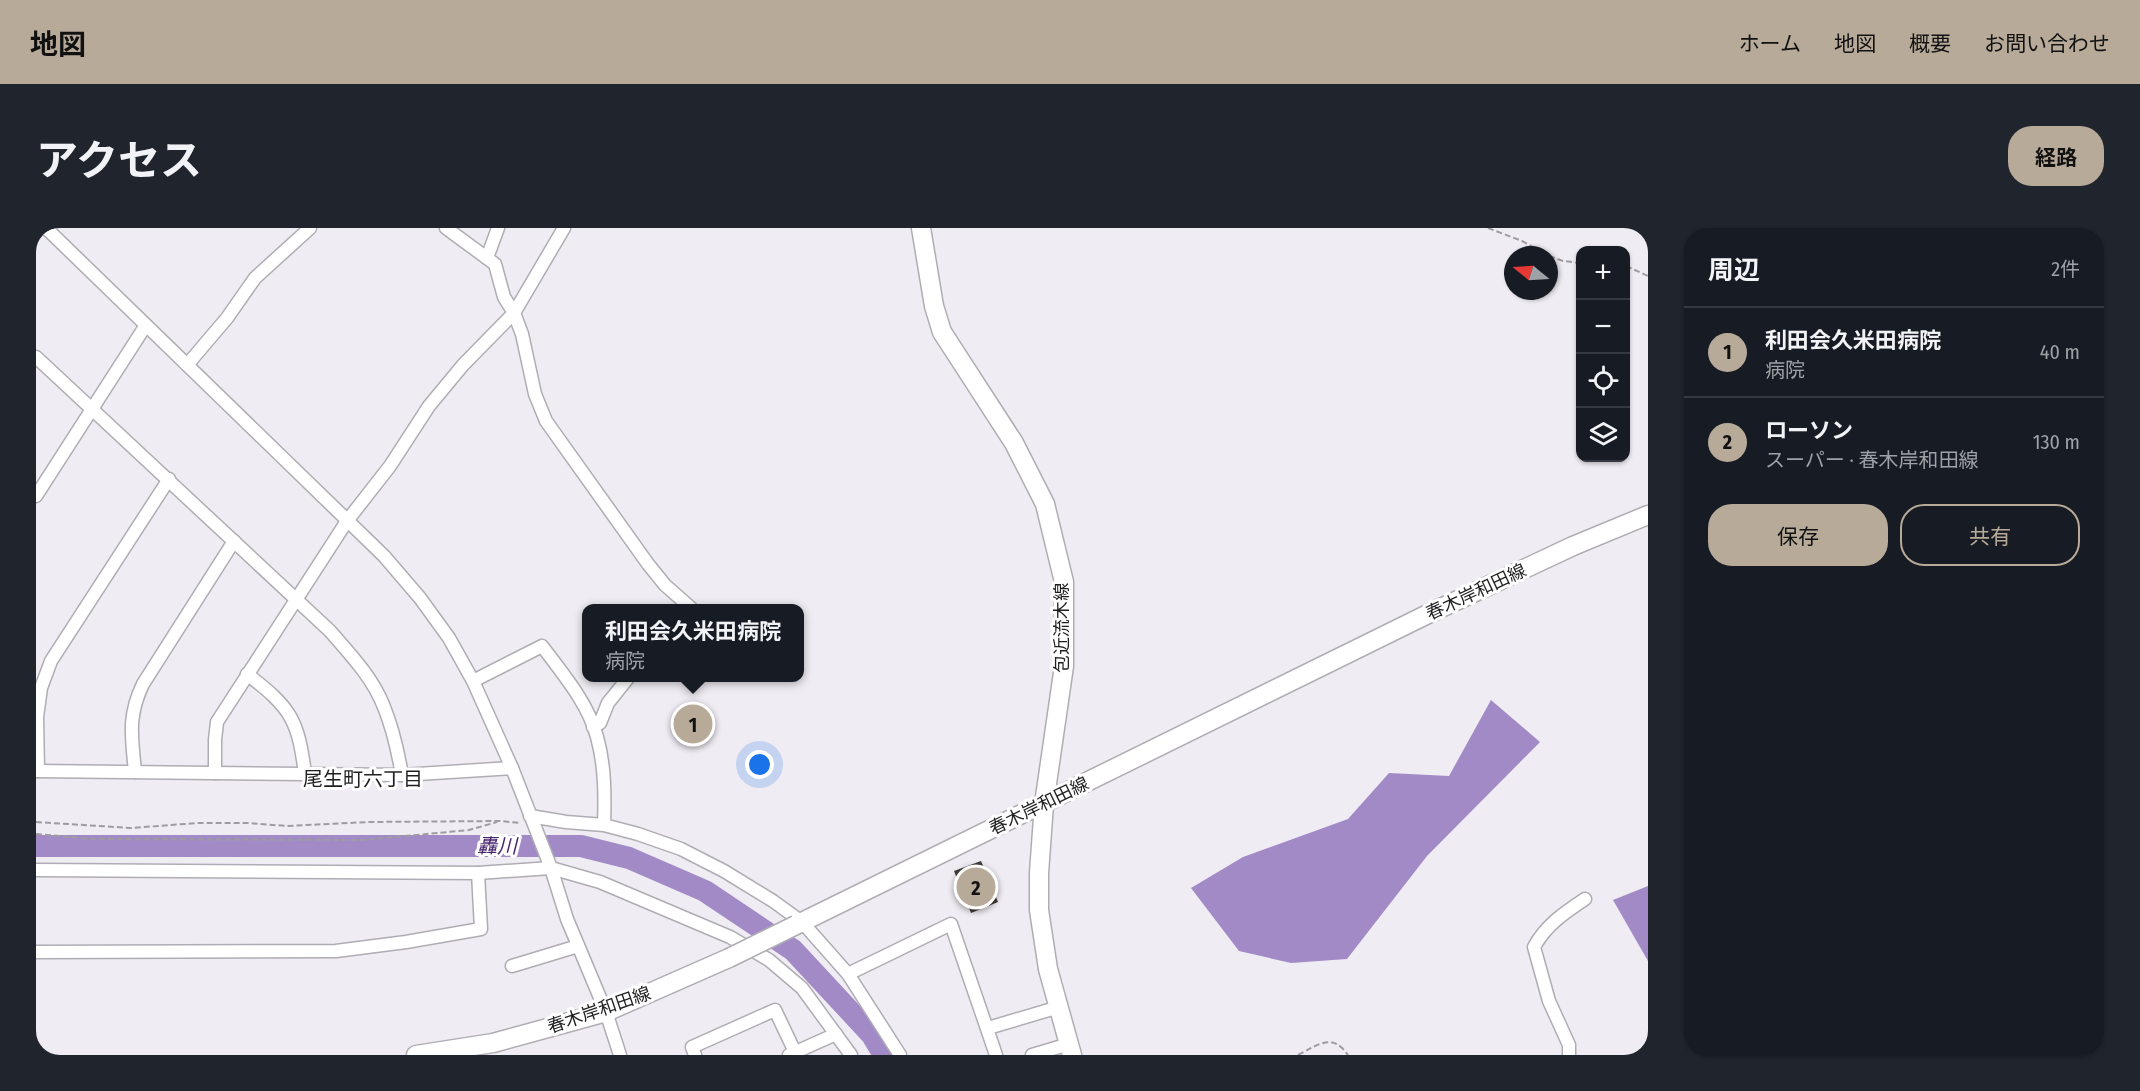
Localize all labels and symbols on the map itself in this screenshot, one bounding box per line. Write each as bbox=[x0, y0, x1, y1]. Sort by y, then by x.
north arrow bbox=[1504, 246, 1558, 300]
street label: 春木岸和田線 bbox=[1422, 559, 1530, 625]
street label: 包近流木線 bbox=[1051, 583, 1073, 673]
pin: 1 bbox=[674, 702, 712, 746]
your location bbox=[745, 750, 774, 779]
district label: 尾生町六丁目 bbox=[303, 767, 423, 791]
street label: 春木岸和田線 bbox=[986, 772, 1092, 840]
water label: 轟川 bbox=[477, 834, 519, 858]
pin: 2 bbox=[956, 864, 996, 910]
street label: 春木岸和田線 bbox=[544, 982, 654, 1038]

